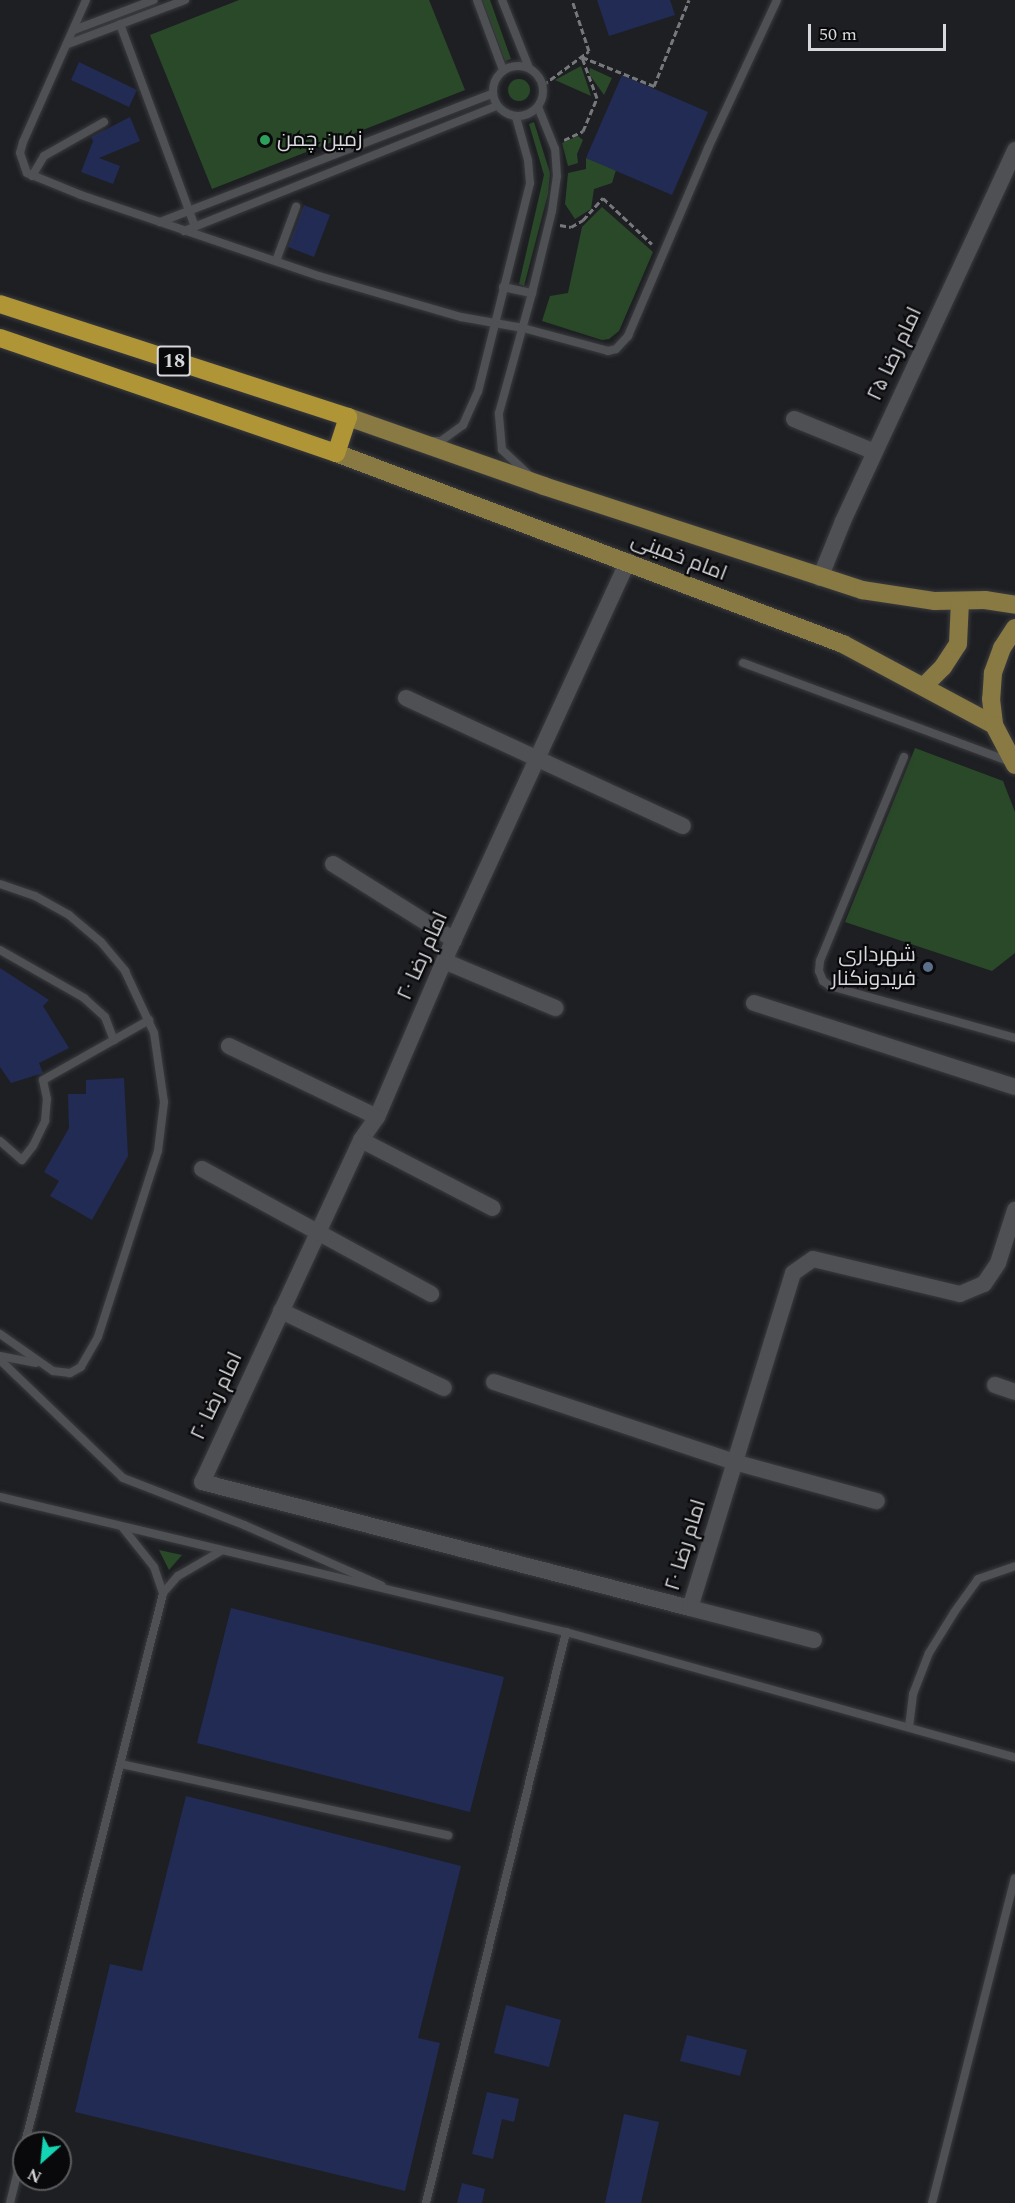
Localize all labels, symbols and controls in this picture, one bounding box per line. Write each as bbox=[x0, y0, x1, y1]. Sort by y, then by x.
scale bar bbox=[811, 12, 949, 50]
text: 50 m bbox=[819, 21, 857, 48]
place label: زمین چمن bbox=[277, 127, 363, 153]
marker: زمین چمن bbox=[258, 133, 272, 147]
street label: امام رضا ۲۵ bbox=[862, 303, 928, 405]
road number: 18 bbox=[156, 344, 192, 378]
street label: امام خمینی bbox=[628, 527, 730, 587]
street label: امام رضا ۲۰ bbox=[392, 908, 454, 1004]
place label: شهرداری فریدونکنار bbox=[831, 942, 916, 992]
marker: شهرداری فریدونکنار bbox=[921, 960, 935, 974]
street label: امام رضا ۲۰ bbox=[186, 1348, 248, 1444]
street label: امام رضا ۲۰ bbox=[660, 1496, 712, 1594]
north arrow bbox=[12, 2131, 72, 2191]
text: N bbox=[23, 2162, 46, 2189]

